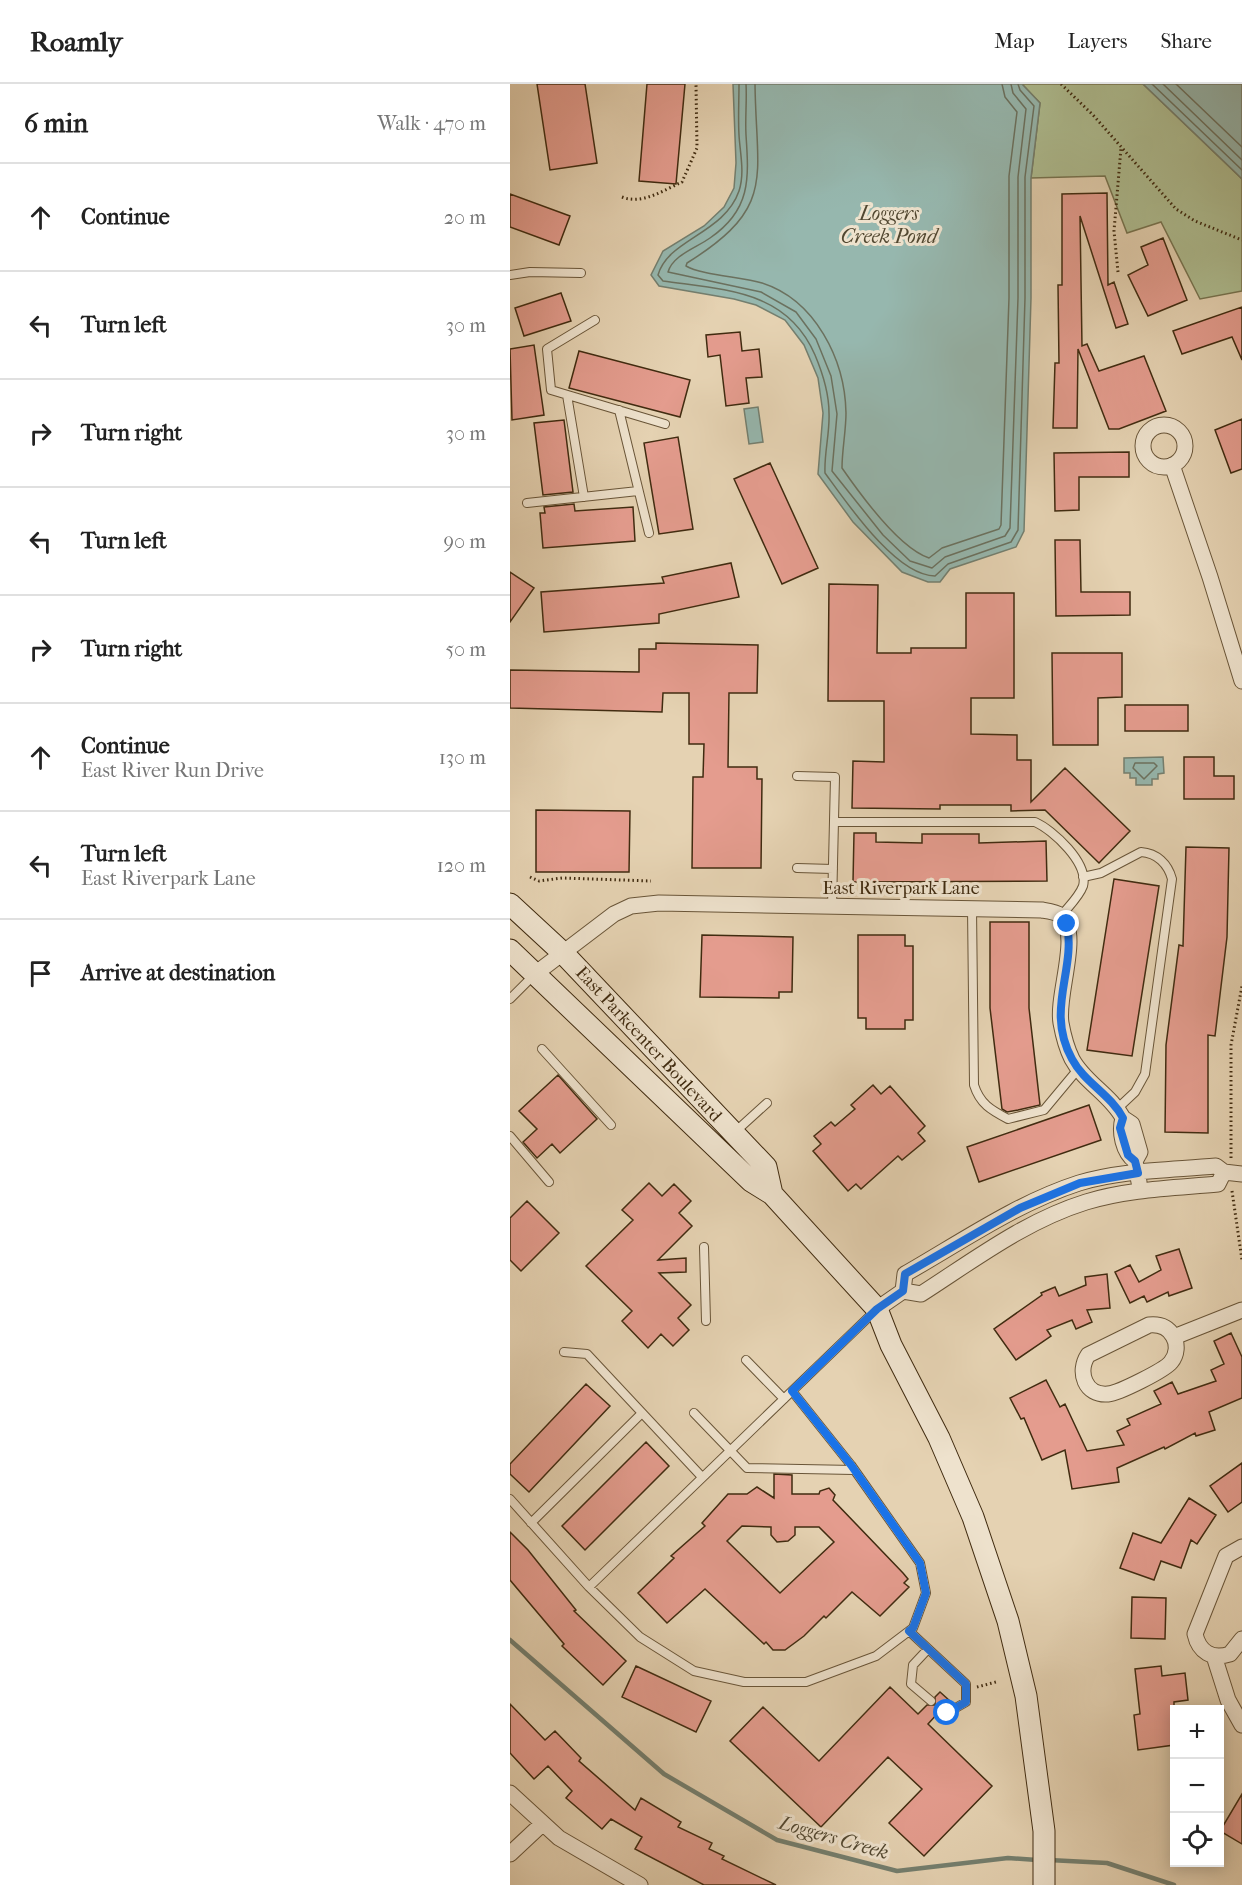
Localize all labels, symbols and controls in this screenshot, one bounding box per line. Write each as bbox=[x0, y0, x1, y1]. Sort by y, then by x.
text: Roamly bbox=[30, 25, 122, 58]
text: Map bbox=[994, 29, 1035, 53]
text: Layers bbox=[1068, 29, 1127, 53]
text: Share bbox=[1160, 29, 1212, 53]
text: 6 min bbox=[24, 108, 88, 139]
text: Walk · 470 m bbox=[377, 112, 486, 135]
icon: ahead bbox=[24, 201, 57, 234]
water label: Loggers Creek Pond bbox=[841, 202, 940, 248]
text: Continue bbox=[81, 204, 170, 230]
text: 20 m bbox=[444, 206, 486, 229]
icon: left bbox=[24, 309, 57, 342]
text: Turn left bbox=[81, 312, 167, 338]
text: 30 m bbox=[446, 314, 486, 337]
icon: right bbox=[24, 417, 57, 450]
text: Turn right bbox=[81, 420, 182, 446]
text: 30 m bbox=[446, 422, 486, 445]
icon: left bbox=[24, 525, 57, 558]
text: Turn left bbox=[81, 528, 167, 554]
text: 90 m bbox=[444, 530, 486, 553]
icon: right bbox=[24, 633, 57, 666]
text: Turn right bbox=[81, 636, 182, 662]
text: 50 m bbox=[445, 638, 486, 661]
text: Continue bbox=[81, 733, 170, 759]
icon: ahead bbox=[24, 741, 57, 774]
text: 130 m bbox=[439, 746, 486, 769]
text: East River Run Drive bbox=[81, 759, 264, 782]
text: Turn left bbox=[81, 841, 167, 867]
icon: left bbox=[24, 849, 57, 882]
text: 120 m bbox=[437, 854, 486, 877]
text: East Riverpark Lane bbox=[81, 867, 256, 890]
street label: East Riverpark Lane bbox=[822, 878, 980, 899]
route end bbox=[1053, 910, 1079, 936]
icon: arrive bbox=[24, 957, 57, 990]
text: Arrive at destination bbox=[81, 960, 275, 986]
street label: East Parkcenter Boulevard bbox=[571, 962, 726, 1126]
route start bbox=[933, 1699, 959, 1725]
map controls bbox=[1170, 1705, 1224, 1867]
button: + bbox=[1170, 1705, 1224, 1759]
button: − bbox=[1170, 1759, 1224, 1813]
water label: Loggers Creek bbox=[774, 1810, 891, 1864]
button: locate bbox=[1170, 1813, 1224, 1867]

